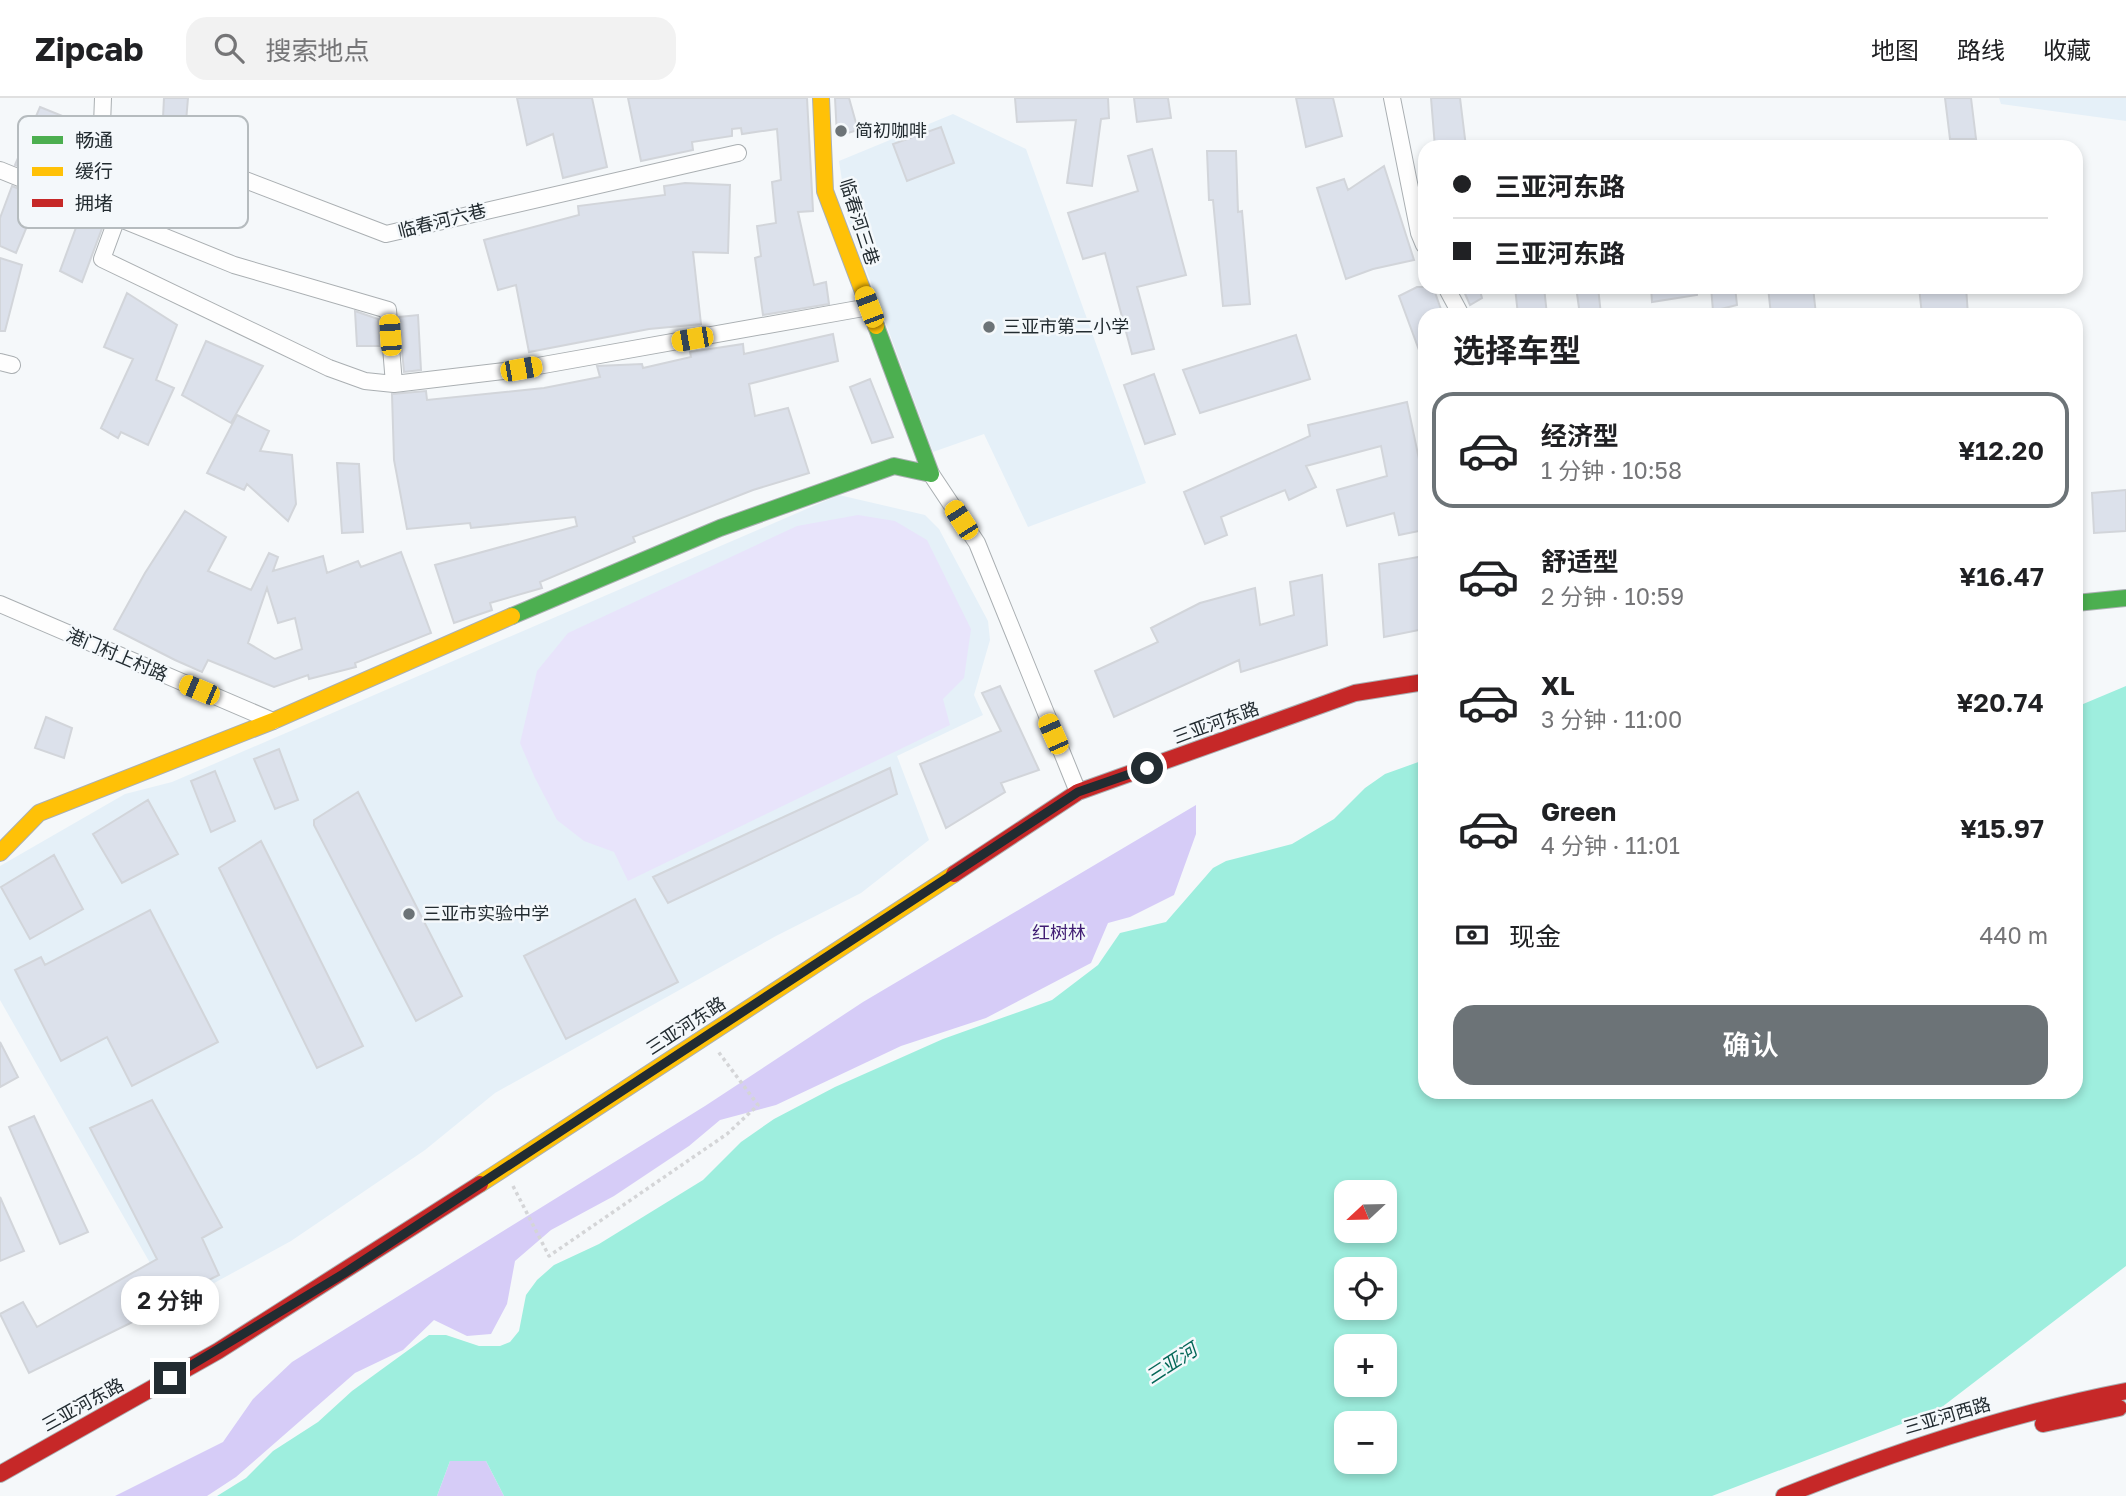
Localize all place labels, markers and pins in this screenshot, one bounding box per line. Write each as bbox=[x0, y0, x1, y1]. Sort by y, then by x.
place label: 简初咖啡 bbox=[855, 119, 927, 141]
marker: 简初咖啡 bbox=[833, 123, 849, 139]
place label: 三亚市第二小学 bbox=[1003, 315, 1129, 337]
marker: 三亚市第二小学 bbox=[981, 319, 997, 335]
place label: 三亚市实验中学 bbox=[423, 902, 549, 924]
marker: 三亚市实验中学 bbox=[401, 906, 417, 922]

